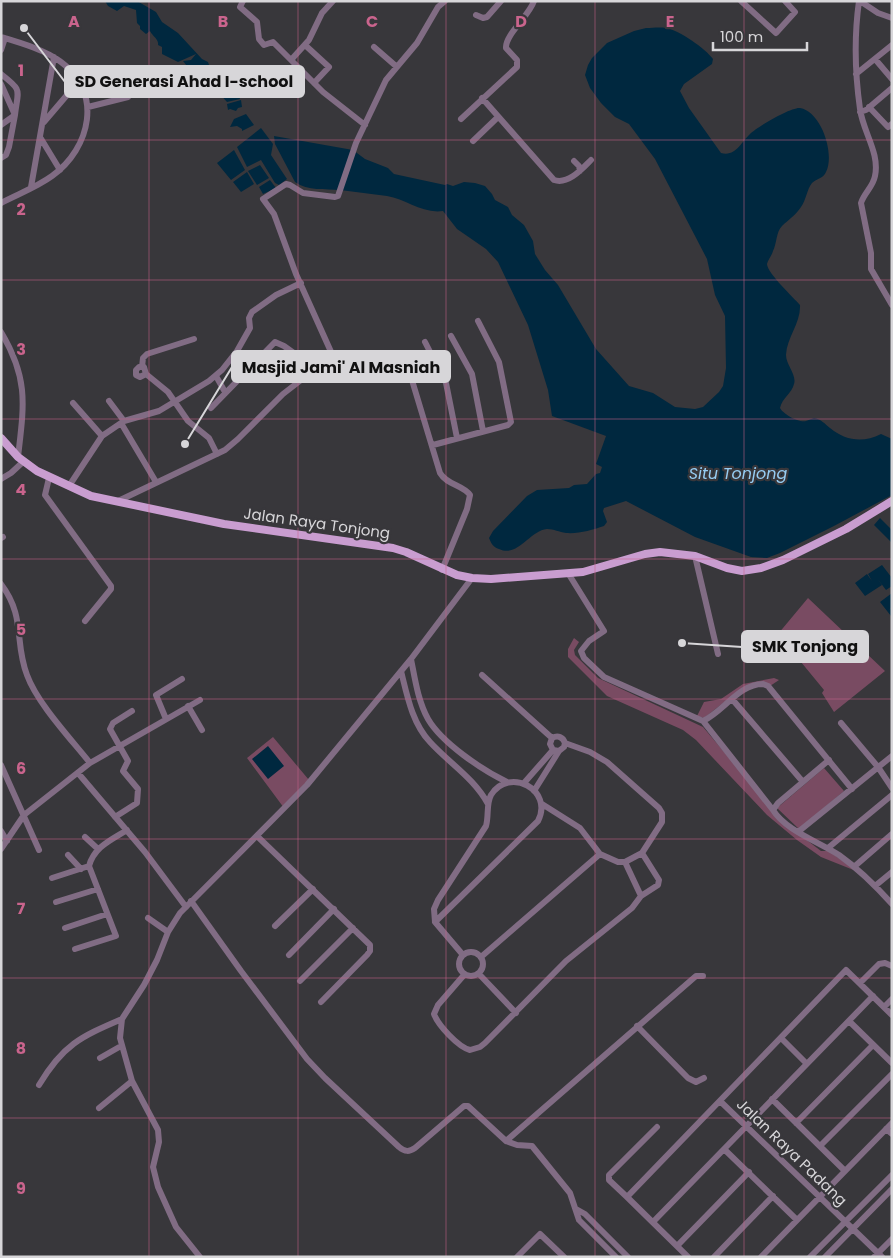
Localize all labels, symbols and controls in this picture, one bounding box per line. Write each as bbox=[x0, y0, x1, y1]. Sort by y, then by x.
text: A bbox=[68, 10, 80, 33]
text: B bbox=[218, 10, 228, 33]
text: C bbox=[366, 10, 378, 33]
text: D bbox=[515, 10, 527, 33]
text: E bbox=[666, 10, 674, 33]
scale bar bbox=[713, 20, 807, 52]
text: 100 m bbox=[720, 26, 763, 47]
text: 1 bbox=[18, 59, 24, 82]
callout: SD Generasi Ahad I-school bbox=[65, 66, 304, 97]
text: SD Generasi Ahad I-school bbox=[75, 70, 293, 93]
text: 2 bbox=[16, 198, 26, 221]
text: 3 bbox=[16, 338, 26, 361]
callout: Masjid Jami' Al Masniah bbox=[232, 351, 450, 382]
text: Masjid Jami' Al Masniah bbox=[242, 356, 440, 379]
water label: Situ Tonjong bbox=[689, 462, 787, 485]
text: 4 bbox=[16, 478, 27, 501]
street label: Jalan Raya Tonjong bbox=[242, 502, 392, 544]
text: 5 bbox=[16, 618, 26, 641]
callout: SMK Tonjong bbox=[742, 631, 868, 662]
text: SMK Tonjong bbox=[752, 635, 858, 658]
text: 6 bbox=[16, 757, 26, 780]
text: 7 bbox=[17, 897, 26, 920]
text: 8 bbox=[16, 1037, 26, 1060]
street label: Jalan Raya Padang bbox=[732, 1094, 852, 1210]
text: 9 bbox=[16, 1177, 26, 1200]

